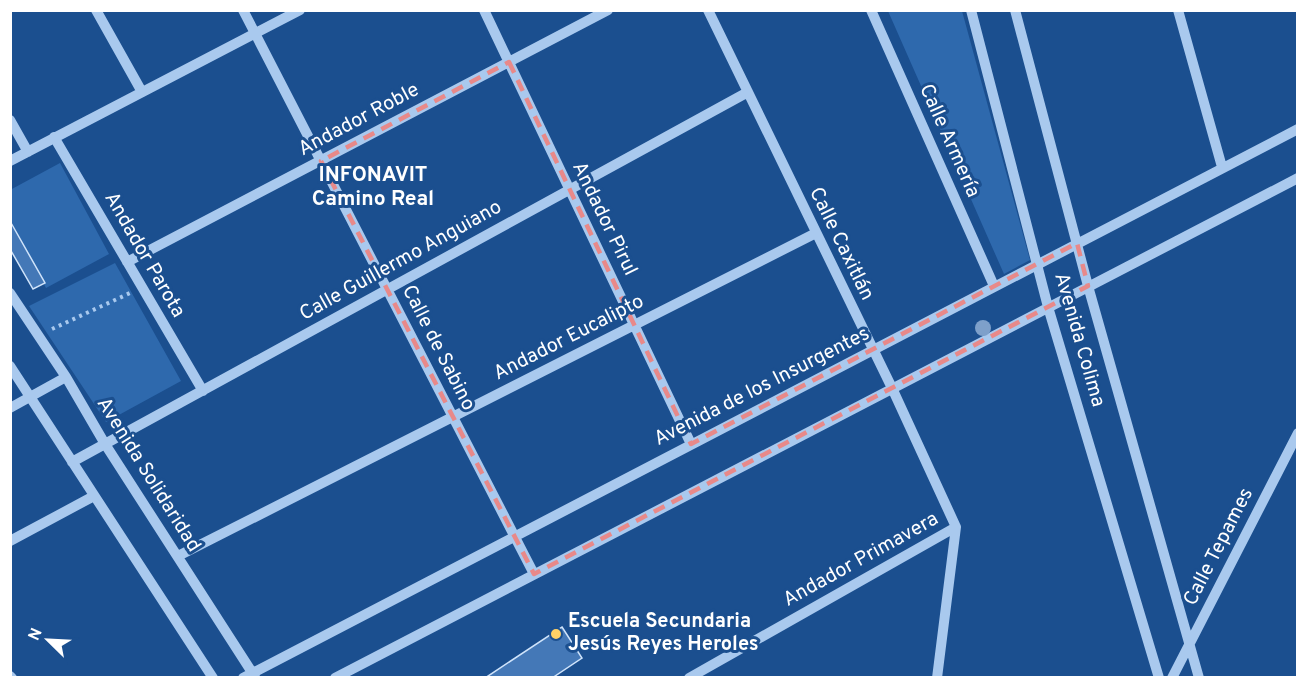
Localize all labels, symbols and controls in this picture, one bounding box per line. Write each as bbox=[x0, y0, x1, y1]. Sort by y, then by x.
street label: Andador Roble bbox=[294, 77, 424, 163]
street label: Calle Armería bbox=[912, 80, 986, 202]
street label: Andador Pirul bbox=[565, 158, 643, 280]
district label: INFONAVIT Camino Real bbox=[312, 162, 434, 213]
street label: Calle Caxitlán bbox=[802, 183, 880, 305]
street label: Andador Parota bbox=[97, 187, 191, 323]
street label: Calle Guillermo Anguiano bbox=[295, 195, 507, 327]
street label: Avenida Colima bbox=[1047, 270, 1111, 410]
street label: Calle de Sabino bbox=[395, 281, 481, 415]
street label: Andador Eucalipto bbox=[489, 289, 649, 387]
street label: Avenida de los Insurgentes bbox=[650, 321, 874, 453]
street label: Avenida Solidaridad bbox=[90, 393, 206, 557]
street label: Calle Tepames bbox=[1178, 484, 1260, 610]
street label: Andador Primavera bbox=[779, 506, 943, 614]
place label: Escuela Secundaria Jesús Reyes Heroles bbox=[568, 609, 759, 658]
north arrow bbox=[18, 610, 78, 670]
text: N bbox=[25, 625, 48, 644]
marker: Escuela Secundaria Jesús Reyes Heroles bbox=[549, 627, 563, 641]

